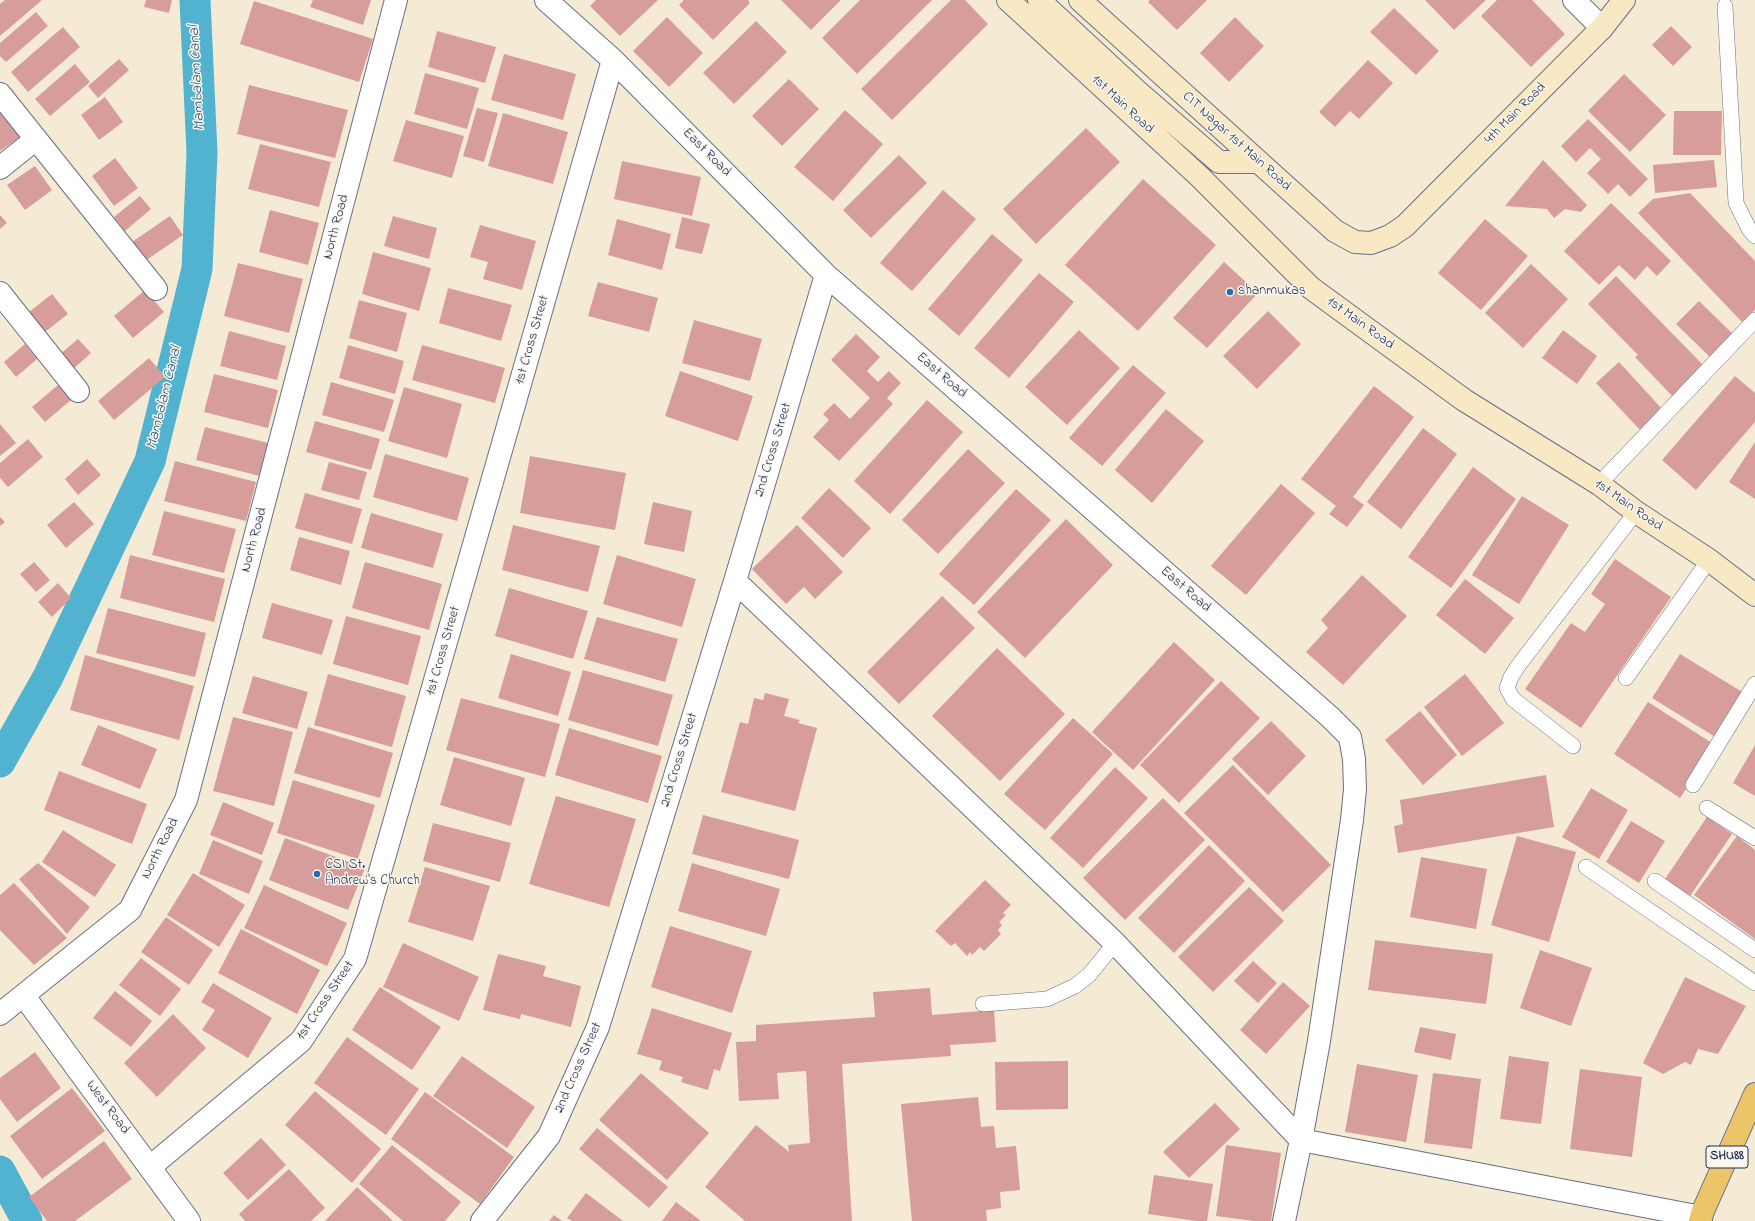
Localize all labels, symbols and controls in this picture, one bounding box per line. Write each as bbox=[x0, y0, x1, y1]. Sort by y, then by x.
water label: Mambalam Canal bbox=[186, 25, 210, 131]
street label: 1st Main Road bbox=[1087, 72, 1157, 138]
street label: 4th Main Road bbox=[1482, 80, 1550, 148]
street label: CIT Nagar 1st Main Road bbox=[1178, 89, 1294, 195]
street label: East Road bbox=[678, 125, 734, 181]
street label: North Road bbox=[320, 193, 354, 261]
place label: shanmukas bbox=[1238, 284, 1306, 300]
marker: shanmukas bbox=[1225, 287, 1235, 297]
street label: 1st Cross Street bbox=[512, 293, 554, 387]
street label: 1st Main Road bbox=[1323, 294, 1397, 354]
water label: Mambalam Canal bbox=[144, 345, 186, 451]
street label: East Road bbox=[912, 349, 970, 403]
street label: 2nd Cross Street bbox=[752, 401, 796, 499]
street label: 1st Main Road bbox=[1591, 476, 1665, 536]
street label: North Road bbox=[238, 506, 272, 574]
street label: East Road bbox=[1156, 563, 1214, 617]
street label: 1st Cross Street bbox=[423, 604, 465, 698]
street label: 2nd Cross Street bbox=[658, 711, 702, 809]
street label: North Road bbox=[138, 816, 184, 882]
place label: CSI St. Andrew's Church bbox=[325, 858, 420, 890]
marker: CSI St. Andrew's Church bbox=[312, 869, 322, 879]
street label: 1st Cross Street bbox=[293, 958, 359, 1044]
street label: 2nd Cross Street bbox=[551, 1020, 607, 1116]
street label: West Road bbox=[81, 1078, 133, 1138]
road number: SHU88 bbox=[1706, 1146, 1748, 1168]

